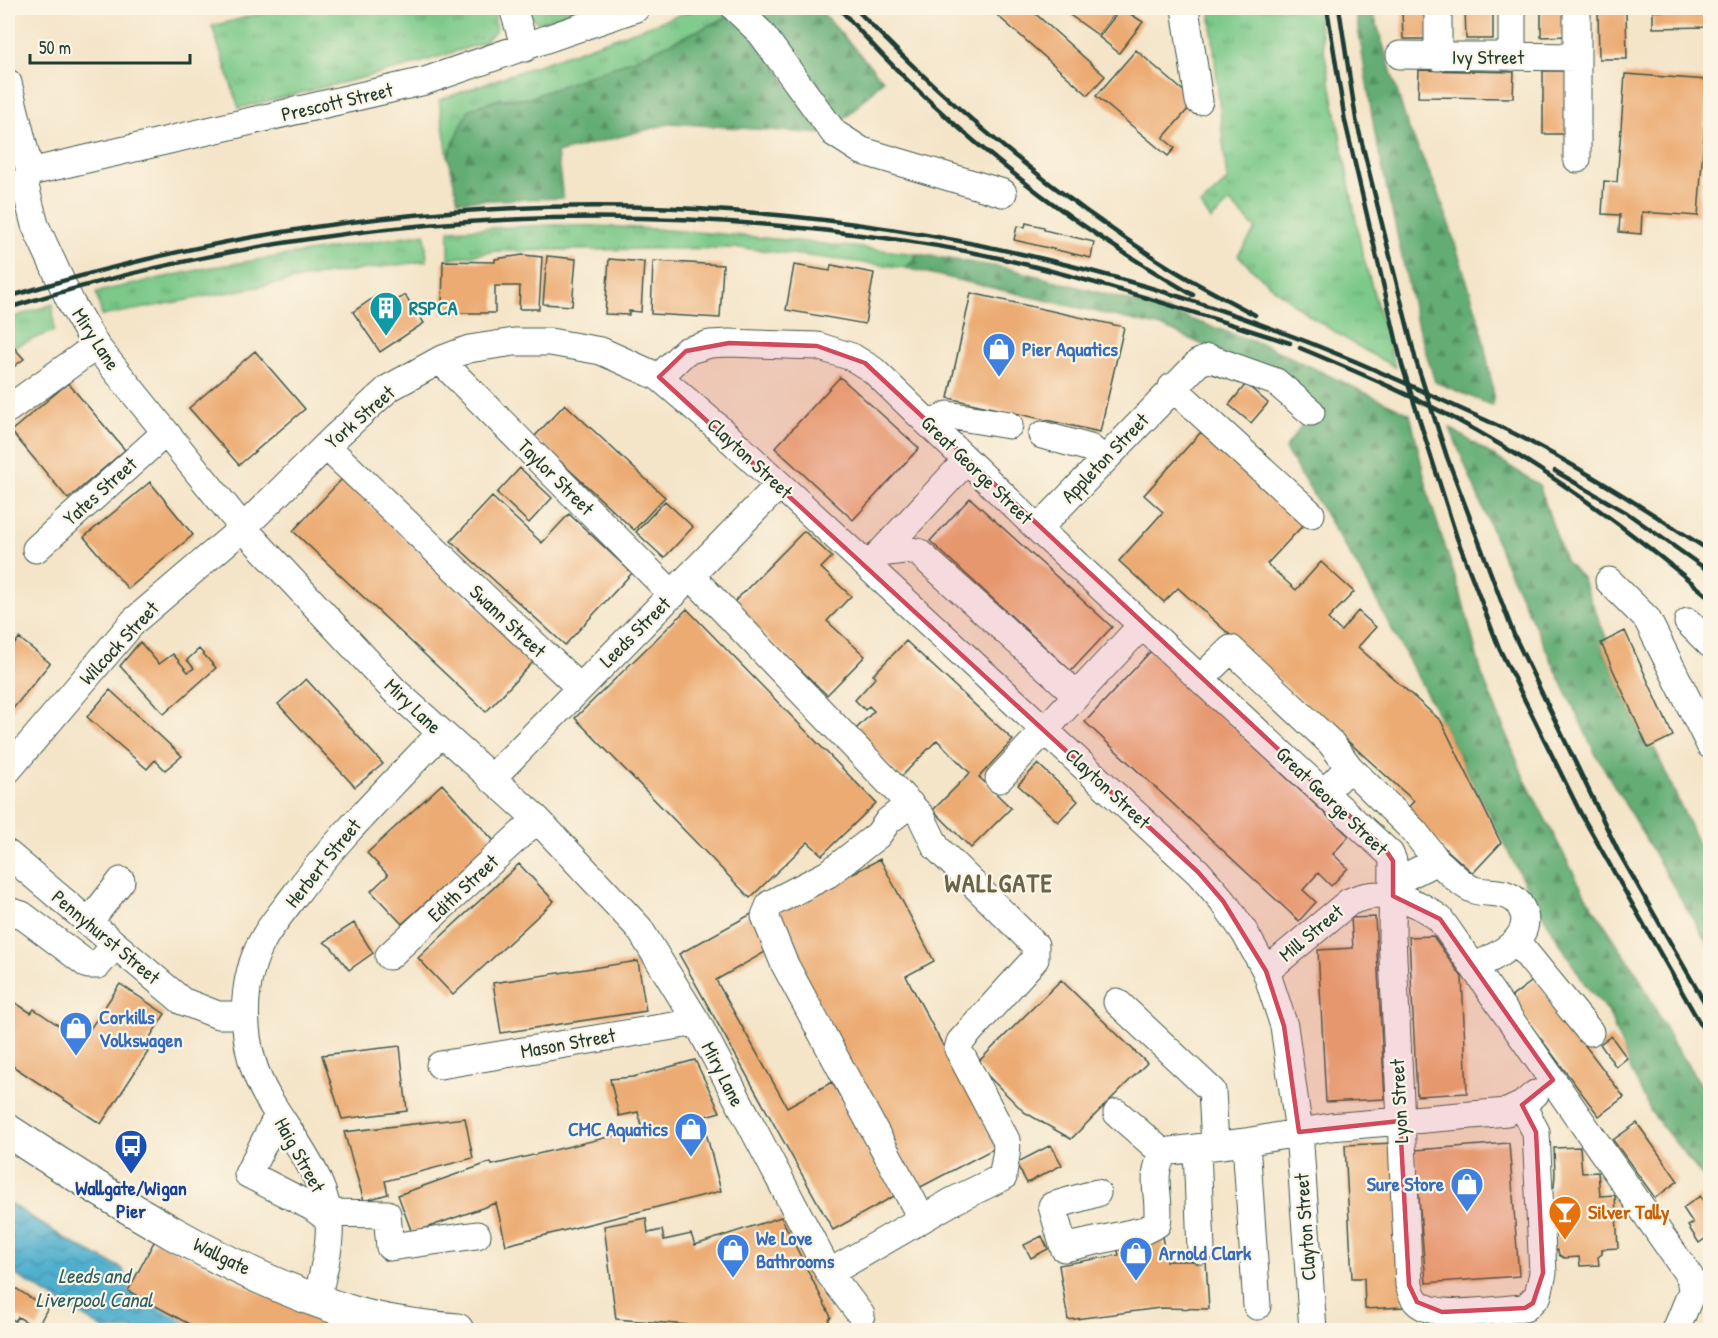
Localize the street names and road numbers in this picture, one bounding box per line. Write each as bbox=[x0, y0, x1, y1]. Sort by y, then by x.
street label: Ivy Street bbox=[1452, 43, 1525, 70]
street label: Prescott Street bbox=[278, 75, 396, 127]
street label: Miry Lane bbox=[66, 302, 127, 375]
street label: York Street bbox=[319, 378, 401, 454]
street label: Appleton Street bbox=[1055, 406, 1155, 509]
street label: Great George Street bbox=[915, 409, 1040, 531]
street label: Clayton Street bbox=[702, 411, 800, 505]
street label: Taylor Street bbox=[512, 432, 601, 522]
street label: Yates Street bbox=[57, 450, 143, 531]
street label: Swann Street bbox=[464, 578, 553, 664]
street label: Leeds Street bbox=[593, 589, 677, 673]
street label: Wilcock Street bbox=[73, 594, 165, 690]
street label: Miry Lane bbox=[379, 672, 448, 739]
street label: Great George Street bbox=[1270, 740, 1395, 862]
street label: Clayton Street bbox=[1060, 741, 1158, 835]
street label: Herbert Street bbox=[278, 812, 367, 913]
street label: Edith Street bbox=[421, 847, 505, 927]
street label: Pennyhurst Street bbox=[46, 883, 167, 991]
street label: Mill Street bbox=[1273, 897, 1349, 967]
street label: Mason Street bbox=[518, 1021, 618, 1064]
street label: Miry Lane bbox=[696, 1037, 751, 1111]
street label: Lyon Street bbox=[1383, 1057, 1414, 1144]
street label: Haig Street bbox=[269, 1112, 333, 1198]
street label: Clayton Street bbox=[1287, 1171, 1322, 1282]
street label: Wallgate bbox=[189, 1230, 255, 1281]

